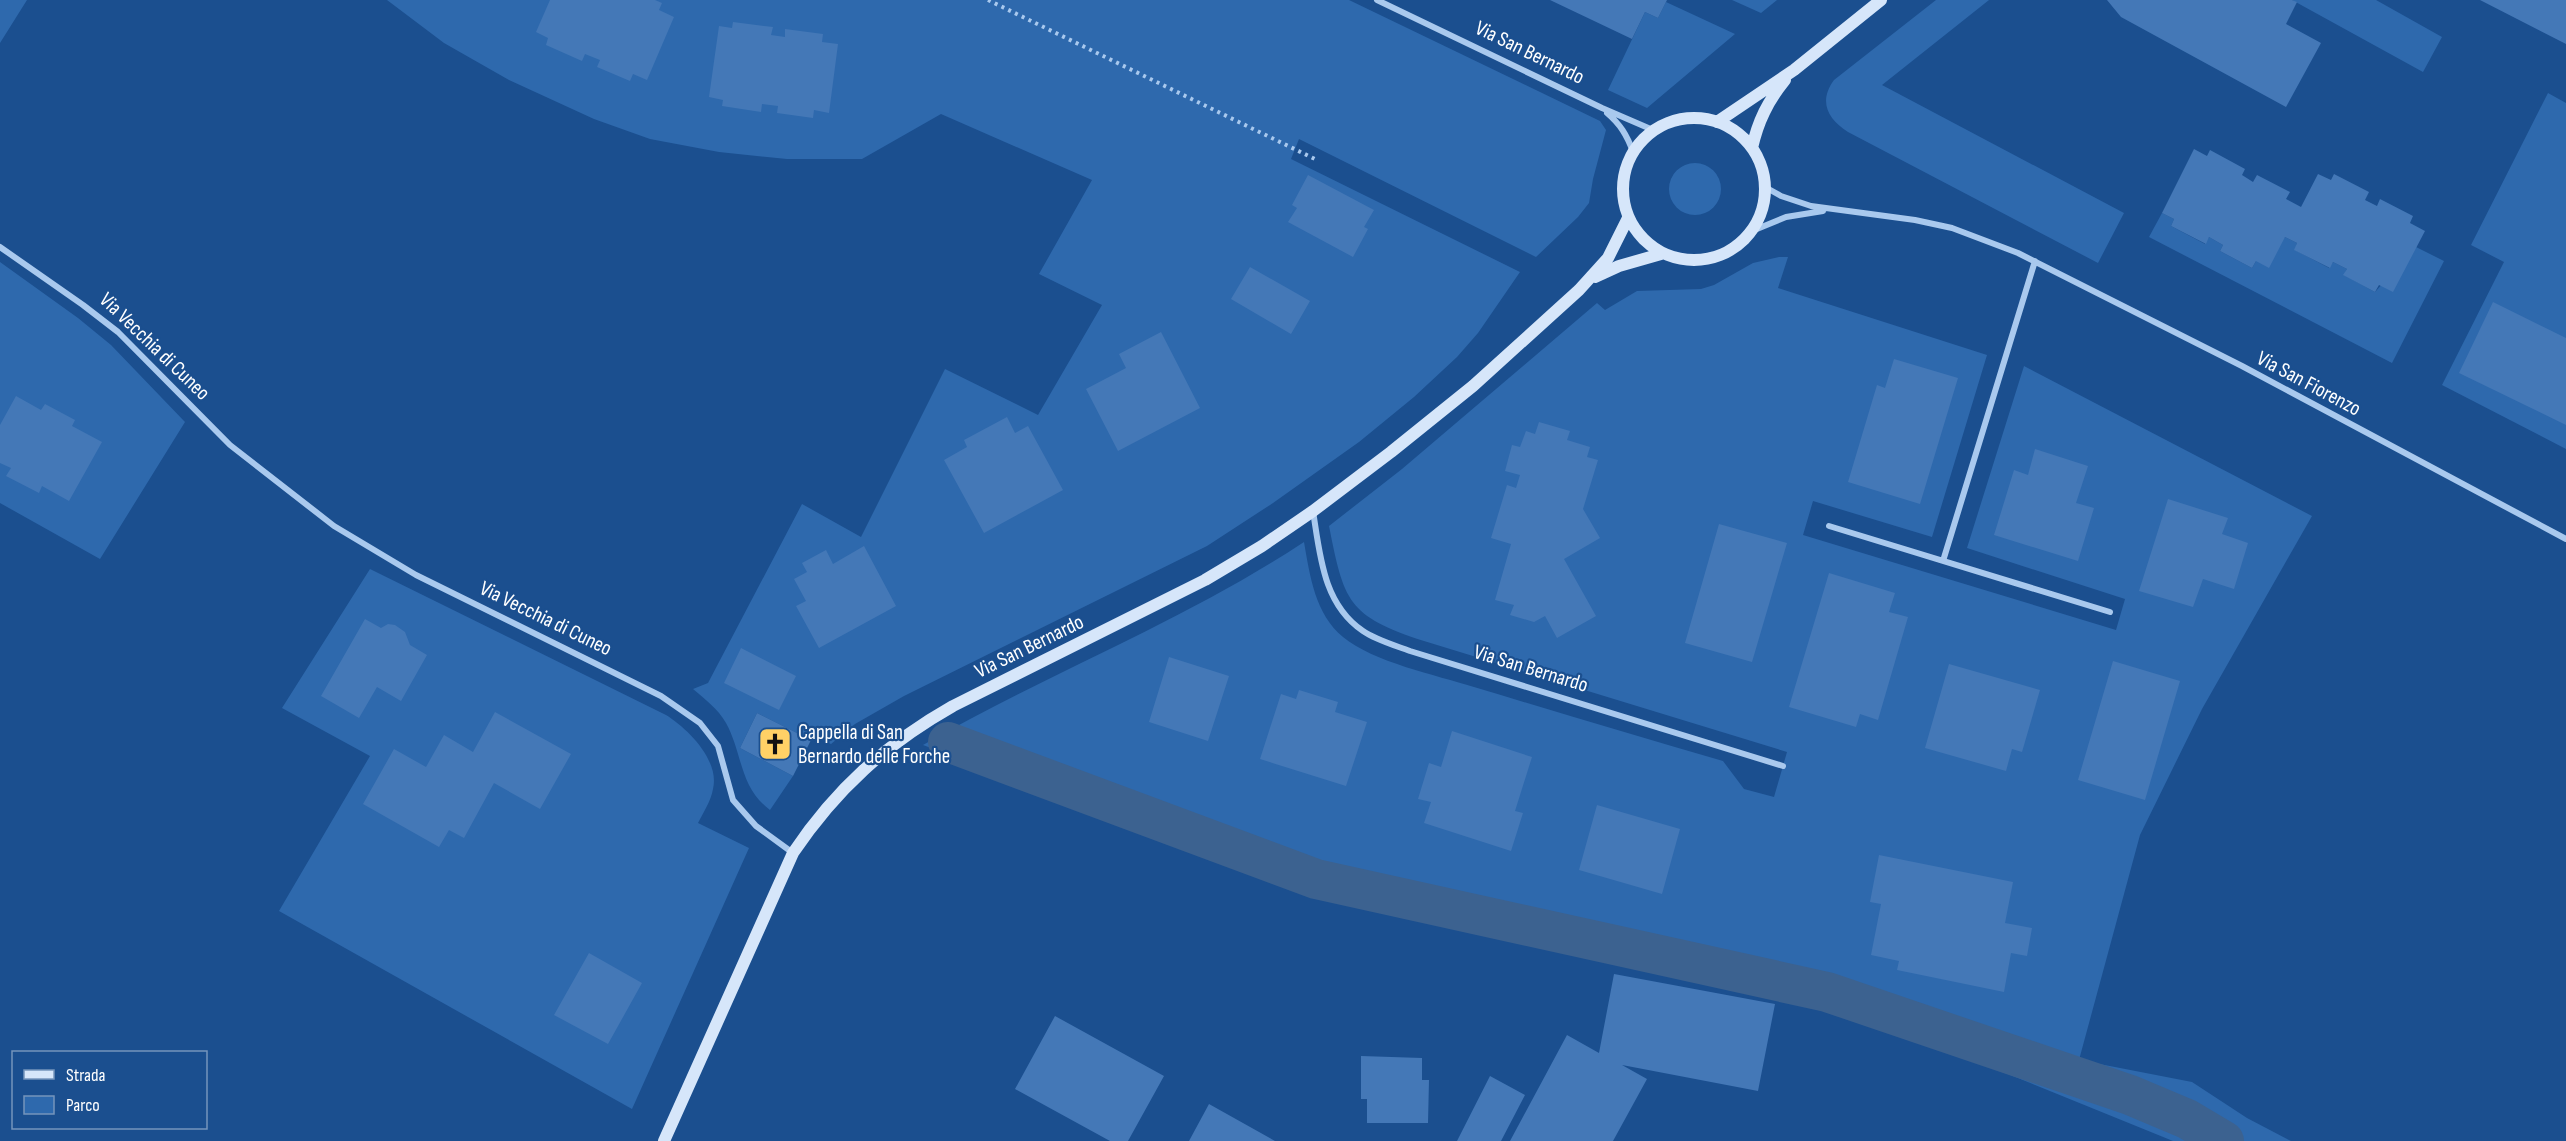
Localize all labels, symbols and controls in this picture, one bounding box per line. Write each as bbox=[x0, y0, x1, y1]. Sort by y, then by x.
street label: Via San Bernardo bbox=[1471, 15, 1588, 90]
street label: Via Vecchia di Cuneo bbox=[94, 287, 215, 405]
street label: Via San Fiorenzo bbox=[2252, 346, 2365, 421]
street label: Via Vecchia di Cuneo bbox=[476, 576, 616, 661]
street label: Via San Bernardo bbox=[971, 609, 1088, 684]
street label: Via San Bernardo bbox=[1471, 639, 1591, 698]
place label: Cappella di San Bernardo delle Forche bbox=[798, 720, 950, 769]
church icon: Cappella di San Bernardo delle Forche bbox=[757, 726, 793, 762]
legend bbox=[12, 1051, 207, 1129]
text: Strada bbox=[66, 1065, 106, 1086]
text: Parco bbox=[66, 1095, 100, 1116]

